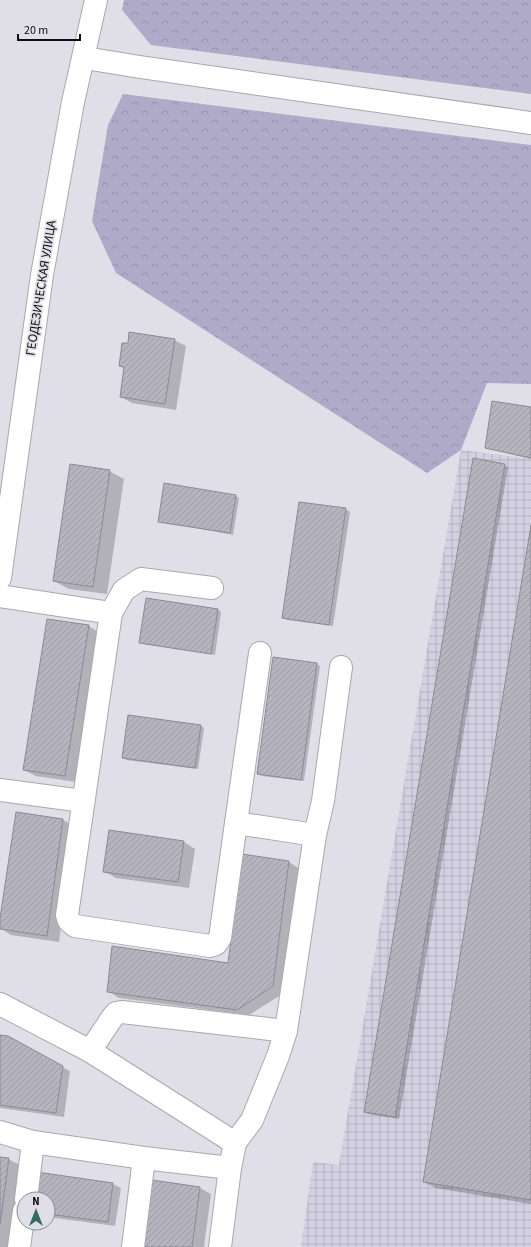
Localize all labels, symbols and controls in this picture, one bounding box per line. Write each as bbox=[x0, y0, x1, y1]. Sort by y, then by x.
scale bar bbox=[18, 16, 80, 42]
text: 20 m bbox=[24, 22, 48, 39]
street label: ГЕОДЕЗИЧЕСКАЯ УЛИЦА bbox=[21, 218, 61, 357]
north arrow bbox=[16, 1191, 56, 1231]
text: N bbox=[32, 1194, 40, 1209]

